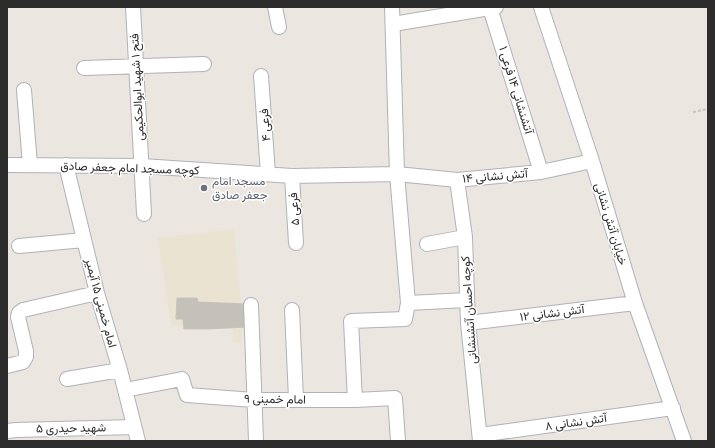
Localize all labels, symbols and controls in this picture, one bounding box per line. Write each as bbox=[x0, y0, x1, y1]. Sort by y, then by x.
street label: فتح ۱ شهید ابوالحکیمی bbox=[127, 33, 149, 141]
street label: آتشنشانی ۱۴ فرعی ۱ bbox=[495, 45, 536, 137]
street label: فرعی ۴ bbox=[257, 108, 274, 142]
street label: کوچه مسجد امام جعفر صادق bbox=[60, 159, 200, 178]
street label: آتش نشانی ۱۴ bbox=[462, 166, 529, 187]
place label: مسجد امام جعفر صادق bbox=[212, 174, 268, 203]
street label: خیابان آتش نشانی bbox=[591, 181, 630, 267]
marker: مسجد امام جعفر صادق bbox=[199, 183, 209, 193]
street label: فرعی ۵ bbox=[286, 192, 303, 226]
street label: امام خمینی ۱۵ آبمیر bbox=[81, 256, 120, 349]
street label: کوچه احسان آتشنشانی bbox=[458, 256, 481, 364]
street label: آتش نشانی ۱۲ bbox=[519, 302, 586, 325]
street label: امام خمینی ۹ bbox=[244, 391, 306, 408]
street label: آتش نشانی ۸ bbox=[544, 411, 609, 434]
street label: شهید حیدری ۵ bbox=[36, 420, 106, 437]

